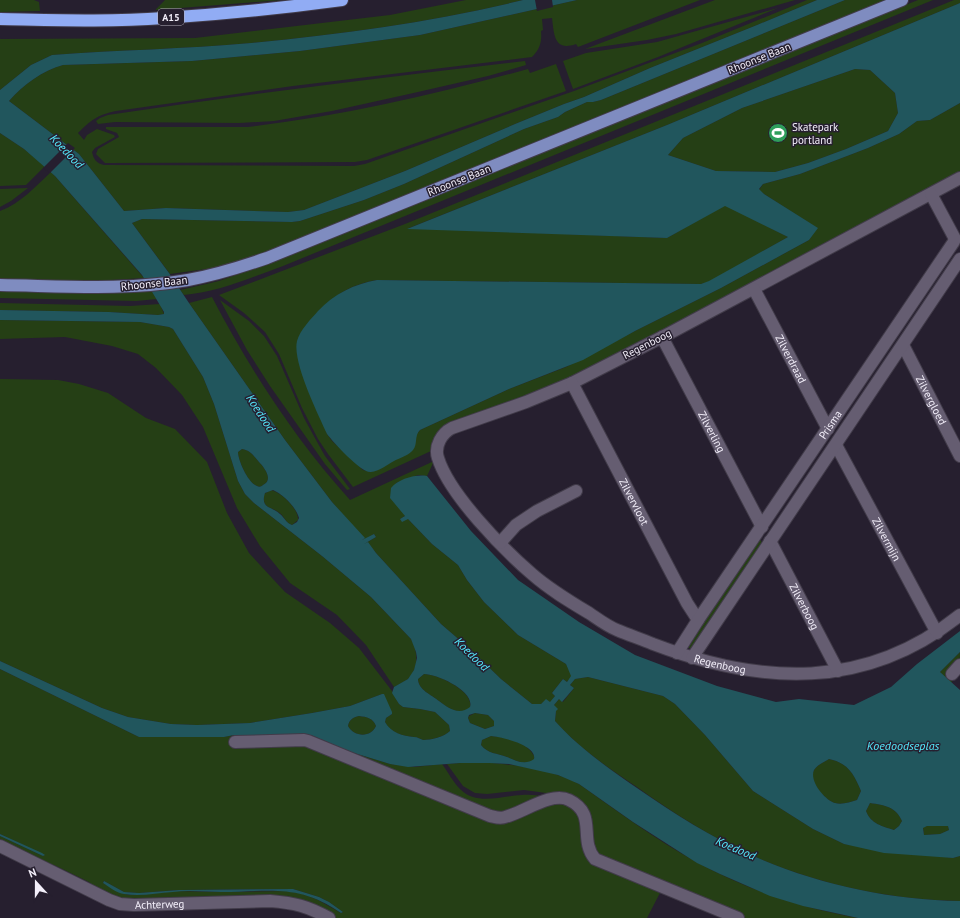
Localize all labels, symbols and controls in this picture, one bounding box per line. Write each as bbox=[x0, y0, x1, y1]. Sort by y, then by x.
road number: A15 bbox=[158, 9, 184, 25]
street label: Rhoonse Baan bbox=[725, 39, 793, 77]
place label: Skatepark portland bbox=[792, 120, 839, 147]
sports icon: Skatepark portland bbox=[767, 122, 789, 144]
water label: Koedood bbox=[47, 131, 88, 172]
street label: Rhoonse Baan bbox=[425, 161, 493, 199]
street label: Rhoonse Baan bbox=[120, 273, 188, 293]
street label: Regenboog bbox=[620, 326, 674, 362]
street label: Zilverdraad bbox=[772, 332, 810, 386]
street label: Zilvergloed bbox=[913, 373, 950, 427]
water label: Koedood bbox=[243, 391, 279, 436]
street label: Prisma bbox=[816, 408, 845, 442]
street label: Zilverling bbox=[695, 409, 729, 455]
street label: Zilvervloot bbox=[616, 476, 652, 528]
street label: Zilvermijn bbox=[869, 515, 904, 564]
street label: Zilverboog bbox=[786, 581, 822, 632]
water label: Koedood bbox=[452, 634, 493, 675]
street label: Regenboog bbox=[692, 651, 747, 677]
water label: Koedoodseplas bbox=[867, 738, 940, 753]
water label: Koedood bbox=[714, 833, 759, 864]
north arrow bbox=[16, 862, 56, 902]
text: N bbox=[27, 865, 38, 880]
street label: Achterweg bbox=[135, 897, 185, 912]

